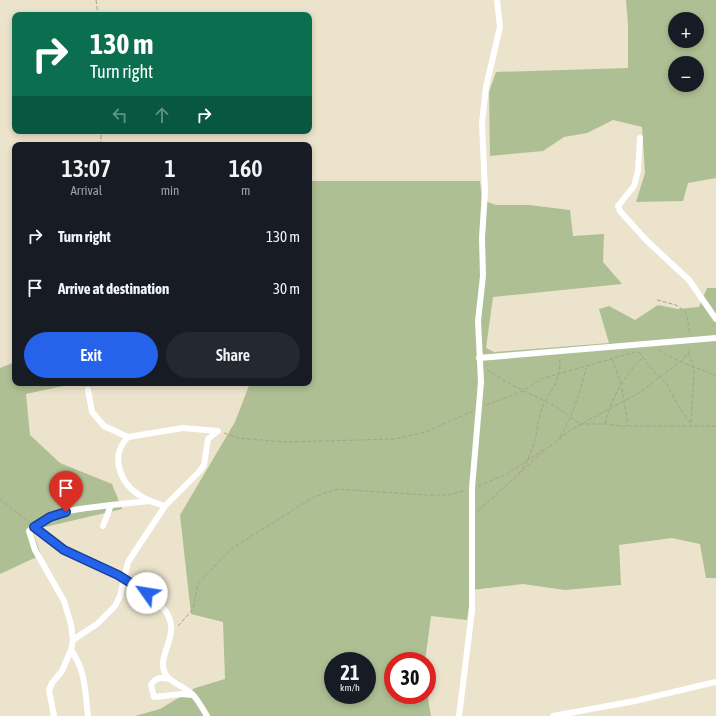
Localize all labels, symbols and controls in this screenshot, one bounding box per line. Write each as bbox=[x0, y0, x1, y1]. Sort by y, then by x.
map controls bbox=[668, 12, 704, 92]
button: + bbox=[668, 12, 704, 48]
icon: right bbox=[24, 28, 76, 80]
text: 130 m bbox=[90, 28, 153, 60]
button: − bbox=[668, 56, 704, 92]
text: Turn right bbox=[90, 61, 153, 82]
icon: left bbox=[109, 104, 131, 126]
icon: ahead bbox=[151, 104, 173, 126]
icon: right bbox=[193, 104, 215, 126]
text: 13:07 bbox=[61, 155, 111, 182]
text: 1 bbox=[164, 155, 176, 182]
text: 160 bbox=[229, 155, 263, 182]
text: Arrival bbox=[70, 183, 102, 198]
text: min bbox=[161, 183, 179, 198]
text: m bbox=[241, 183, 250, 198]
icon: right bbox=[24, 225, 46, 247]
text: Turn right bbox=[58, 228, 111, 245]
text: 130 m bbox=[266, 228, 300, 245]
icon: arrive bbox=[24, 277, 46, 299]
text: Arrive at destination bbox=[58, 280, 169, 297]
text: 30 m bbox=[273, 280, 300, 297]
button: Exit bbox=[24, 332, 158, 378]
button: Share bbox=[166, 332, 300, 378]
pin bbox=[49, 471, 83, 512]
icon: arrive bbox=[55, 477, 77, 499]
position arrow bbox=[126, 572, 168, 614]
speed limit sign: 30 bbox=[384, 652, 436, 704]
text: 21 bbox=[341, 661, 359, 684]
text: km/h bbox=[340, 682, 360, 693]

